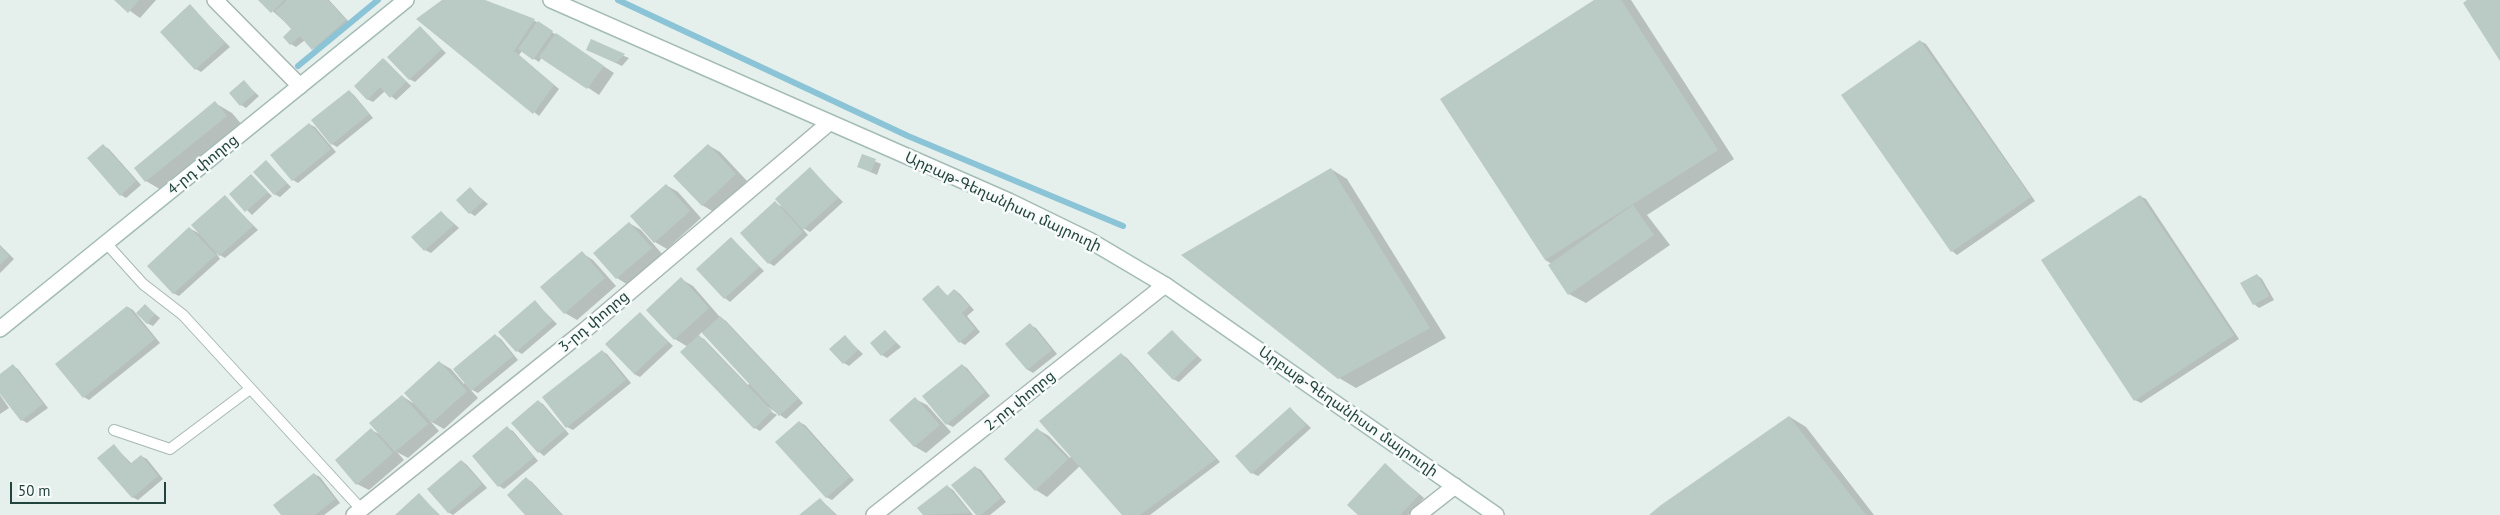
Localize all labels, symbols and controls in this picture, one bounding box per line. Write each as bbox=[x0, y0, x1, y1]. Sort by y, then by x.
street label: 4-րդ փողոց bbox=[164, 131, 242, 199]
street label: Արբաթ-Գեղանիստ մայրուղի bbox=[902, 148, 1104, 256]
street label: 3-րդ փողոց bbox=[555, 288, 633, 356]
street label: Արբաթ-Գեղանիստ մայրուղի bbox=[1255, 343, 1441, 481]
street label: 2-րդ փողոց bbox=[981, 367, 1059, 435]
scale bar bbox=[12, 472, 169, 504]
text: 50 m bbox=[18, 481, 51, 500]

